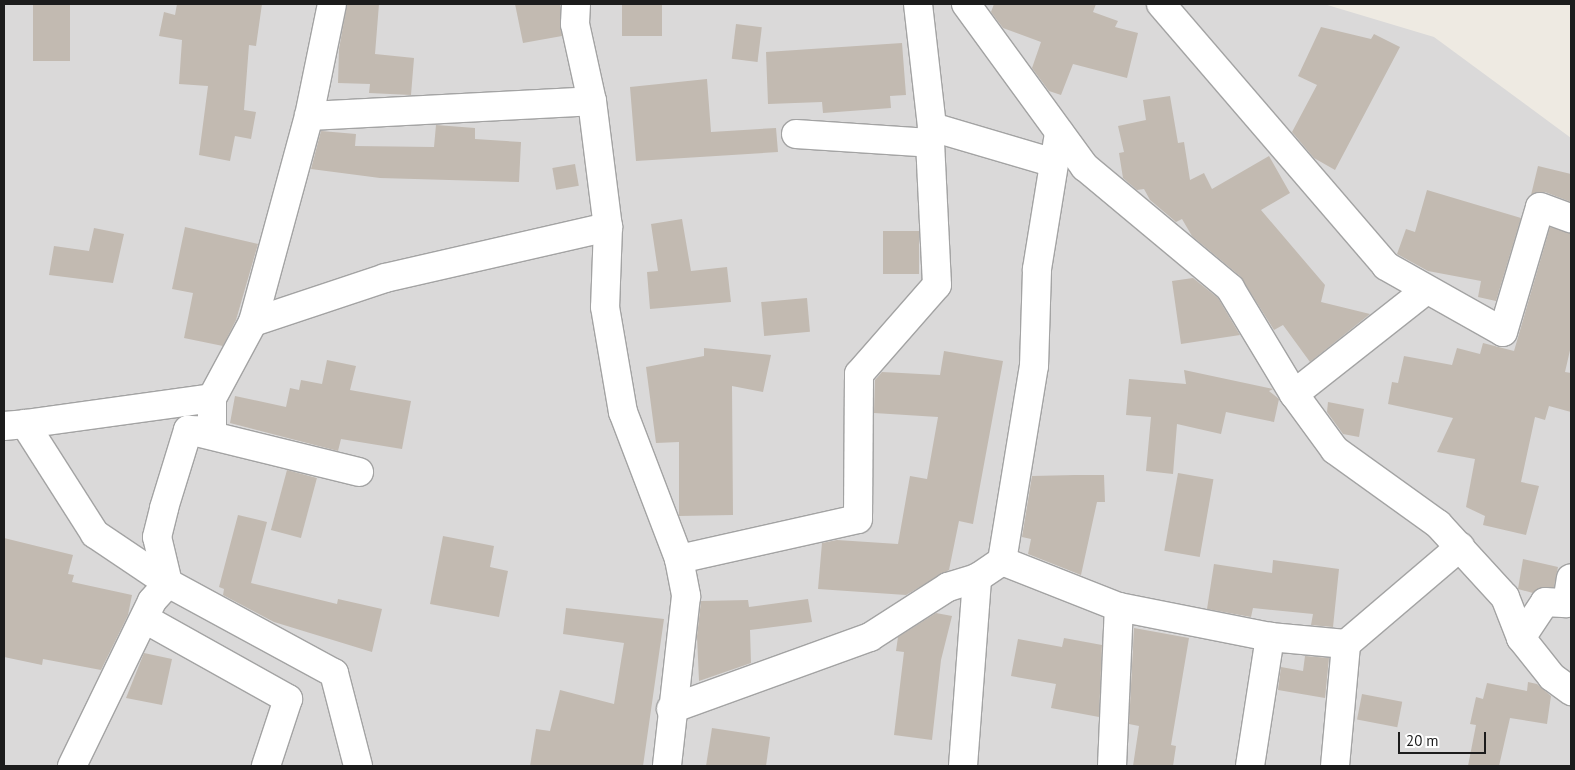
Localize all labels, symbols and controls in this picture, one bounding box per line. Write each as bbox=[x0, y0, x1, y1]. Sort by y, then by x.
scale bar bbox=[1400, 722, 1488, 754]
text: 20 m bbox=[1406, 731, 1439, 750]

